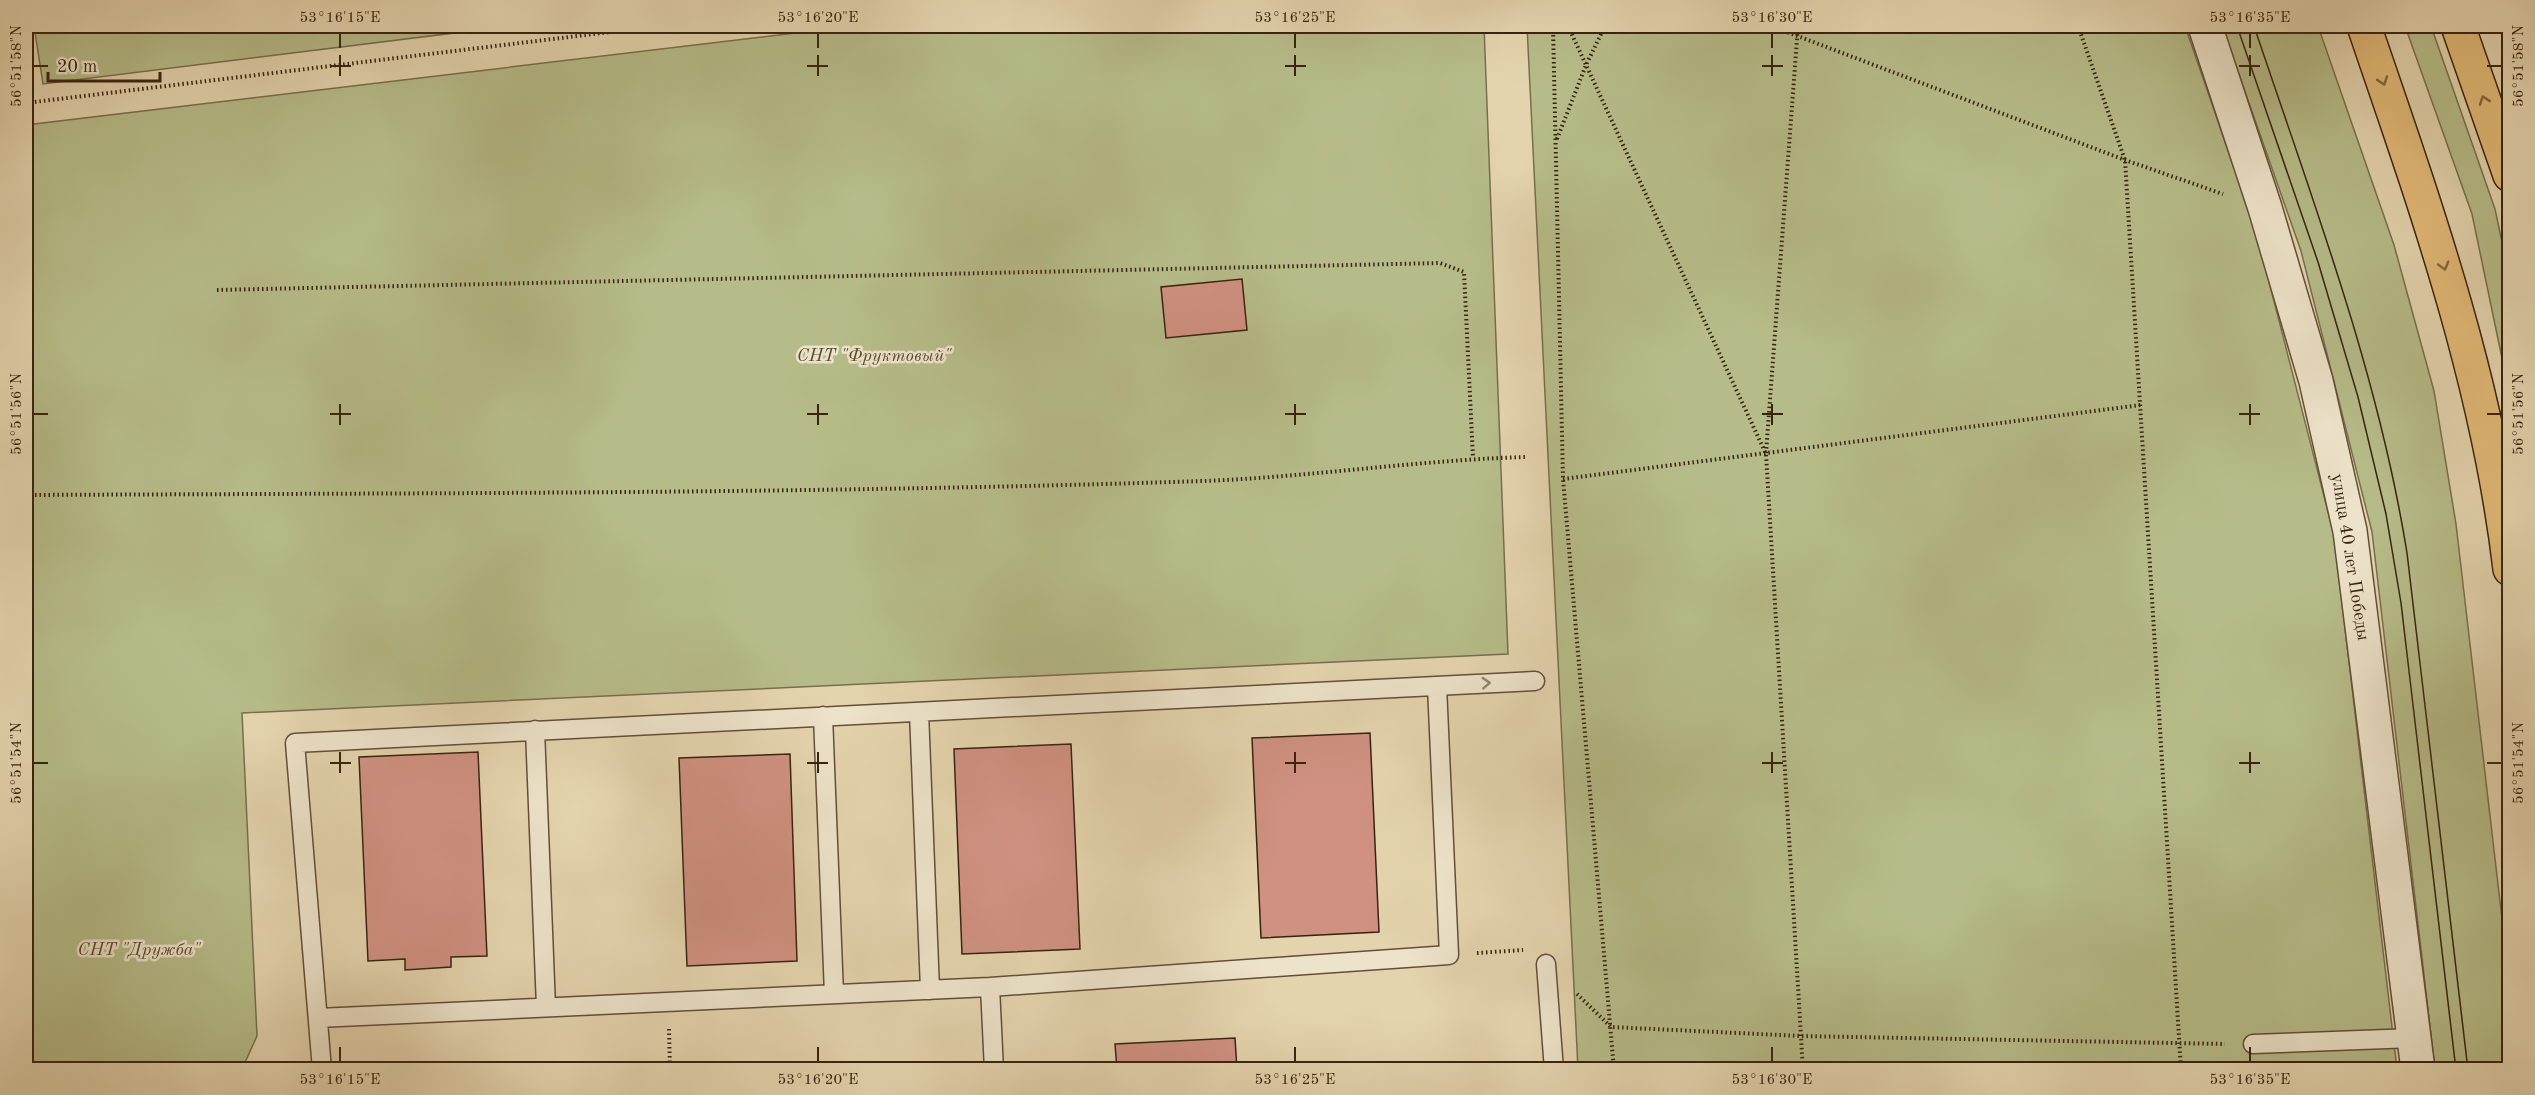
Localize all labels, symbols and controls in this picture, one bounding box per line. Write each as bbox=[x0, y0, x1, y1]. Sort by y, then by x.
text: 53°16'15"E bbox=[300, 11, 380, 26]
text: 53°16'20"E bbox=[778, 11, 858, 26]
text: 53°16'25"E bbox=[1255, 11, 1335, 26]
text: 53°16'30"E bbox=[1732, 11, 1812, 26]
text: 53°16'35"E bbox=[2210, 11, 2290, 26]
text: 56°51'58"N bbox=[10, 25, 25, 107]
text: 56°51'58"N bbox=[2512, 25, 2527, 107]
scale bar bbox=[48, 45, 160, 83]
text: 20 m bbox=[57, 58, 97, 76]
one-way arrow bbox=[2376, 75, 2388, 86]
one-way arrow bbox=[2478, 95, 2491, 106]
one-way arrow bbox=[2437, 261, 2450, 271]
park label: СНТ "Фруктовый" bbox=[797, 347, 952, 365]
text: 56°51'56"N bbox=[10, 373, 25, 455]
text: 56°51'56"N bbox=[2512, 373, 2527, 455]
street label: улица 40 лет Победы bbox=[2328, 472, 2372, 642]
one-way arrow bbox=[1481, 677, 1490, 690]
text: 56°51'54"N bbox=[10, 722, 25, 804]
text: 56°51'54"N bbox=[2512, 722, 2527, 804]
park label: СНТ "Дружба" bbox=[77, 941, 201, 959]
text: 53°16'15"E bbox=[300, 1073, 380, 1088]
text: 53°16'20"E bbox=[778, 1073, 858, 1088]
text: 53°16'25"E bbox=[1255, 1073, 1335, 1088]
text: 53°16'30"E bbox=[1732, 1073, 1812, 1088]
text: 53°16'35"E bbox=[2210, 1073, 2290, 1088]

